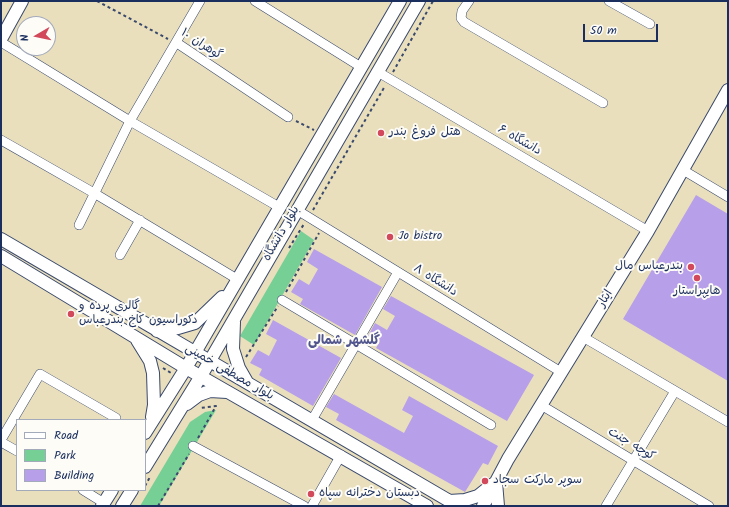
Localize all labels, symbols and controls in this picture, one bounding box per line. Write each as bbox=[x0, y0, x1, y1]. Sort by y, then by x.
north arrow bbox=[16, 16, 56, 56]
scale bar bbox=[585, 16, 660, 42]
text: 50 m bbox=[590, 21, 617, 40]
street label: گوهران ۱۰ bbox=[178, 26, 224, 64]
text: N bbox=[16, 33, 35, 43]
street label: دانشگاه ۶ bbox=[495, 123, 543, 159]
place label: هتل فروغ بندر bbox=[389, 126, 461, 140]
marker: هتل فروغ بندر bbox=[376, 128, 386, 138]
street label: بلوار دانشگاه bbox=[261, 204, 303, 264]
place label: Jo bistro bbox=[398, 230, 442, 244]
marker: Jo bistro bbox=[385, 232, 395, 242]
place label: بندرعباس مال bbox=[615, 260, 683, 274]
street label: دانشگاه ۸ bbox=[410, 262, 460, 300]
marker: بندرعباس مال bbox=[686, 262, 696, 272]
marker: هایپراستار bbox=[692, 273, 702, 283]
place label: هایپراستار bbox=[674, 285, 720, 299]
street label: ایثار bbox=[595, 288, 617, 310]
place label: گالری پرده و دکوراسیون کاخ بندرعباس bbox=[79, 300, 197, 328]
marker: گالری پرده و دکوراسیون کاخ بندرعباس bbox=[66, 309, 76, 319]
district label: گلشهر شمالی bbox=[308, 334, 380, 350]
street label: بلوار مصطفی خمینی bbox=[182, 342, 276, 404]
legend bbox=[16, 419, 146, 491]
street label: کوچه جنت bbox=[605, 425, 657, 465]
text: Road bbox=[54, 426, 78, 445]
text: Park bbox=[54, 446, 76, 465]
text: Building bbox=[54, 466, 94, 485]
place label: سوپر مارکت سجاد bbox=[493, 474, 582, 488]
marker: سوپر مارکت سجاد bbox=[480, 476, 490, 486]
place label: دبستان دخترانه سپاه bbox=[319, 487, 420, 501]
marker: دبستان دخترانه سپاه bbox=[306, 489, 316, 499]

